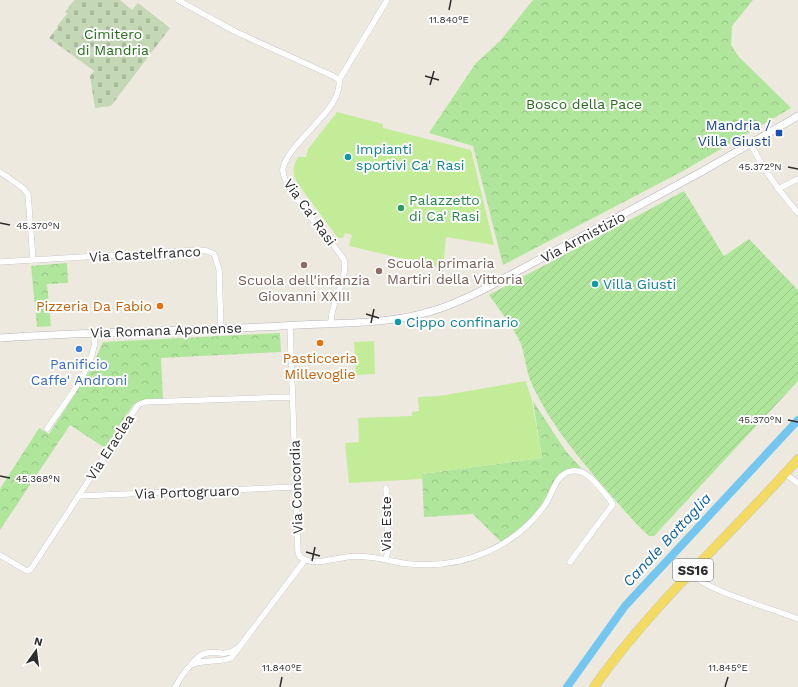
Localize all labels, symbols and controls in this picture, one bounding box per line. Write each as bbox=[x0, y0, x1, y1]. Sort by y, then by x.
text: 11.840°E bbox=[429, 14, 469, 25]
park label: Cimitero di Mandria bbox=[77, 26, 149, 58]
park label: Bosco della Pace bbox=[526, 96, 642, 112]
place label: Mandria / Villa Giusti bbox=[698, 117, 771, 149]
marker: Mandria / Villa Giusti bbox=[774, 128, 784, 138]
place label: Impianti sportivi Ca' Rasi bbox=[356, 141, 465, 173]
marker: Impianti sportivi Ca' Rasi bbox=[343, 152, 353, 162]
text: 45.372°N bbox=[738, 161, 782, 172]
street label: Via Ca' Rasi bbox=[280, 176, 340, 248]
place label: Palazzetto di Ca' Rasi bbox=[409, 192, 480, 224]
marker: Palazzetto di Ca' Rasi bbox=[396, 203, 406, 213]
street label: Via Armistizio bbox=[538, 208, 628, 266]
text: 45.370°N bbox=[16, 220, 60, 231]
street label: Via Castelfranco bbox=[89, 243, 201, 265]
place label: Scuola primaria Martiri della Vittoria bbox=[387, 255, 523, 287]
marker: Scuola dell'infanzia Giovanni XXIII bbox=[299, 260, 309, 270]
marker: Scuola primaria Martiri della Vittoria bbox=[374, 266, 384, 276]
place label: Scuola dell'infanzia Giovanni XXIII bbox=[238, 272, 370, 304]
place label: Villa Giusti bbox=[603, 276, 676, 292]
marker: Villa Giusti bbox=[590, 279, 600, 289]
place label: Pizzeria Da Fabio bbox=[36, 298, 152, 314]
marker: Pizzeria Da Fabio bbox=[155, 301, 165, 311]
place label: Cippo confinario bbox=[406, 314, 519, 330]
marker: Cippo confinario bbox=[393, 317, 403, 327]
street label: Via Romana Aponense bbox=[90, 319, 242, 341]
marker: Pasticceria Millevoglie bbox=[315, 338, 325, 348]
marker: Panificio Caffe' Androni bbox=[74, 344, 84, 354]
place label: Pasticceria Millevoglie bbox=[283, 350, 357, 382]
place label: Panificio Caffe' Androni bbox=[31, 356, 127, 388]
street label: Via Eraclea bbox=[83, 411, 137, 483]
text: 45.370°N bbox=[738, 414, 782, 425]
street label: Via Concordia bbox=[286, 440, 306, 534]
text: 45.368°N bbox=[16, 473, 60, 484]
street label: Via Portogruaro bbox=[134, 482, 240, 502]
water label: Canale Battaglia bbox=[619, 489, 715, 591]
street label: Via Este bbox=[378, 496, 394, 552]
road number: SS16 bbox=[673, 559, 713, 581]
north arrow bbox=[16, 631, 56, 671]
text: N bbox=[33, 634, 44, 649]
text: 11.840°E bbox=[262, 662, 302, 673]
text: 11.845°E bbox=[708, 662, 748, 673]

